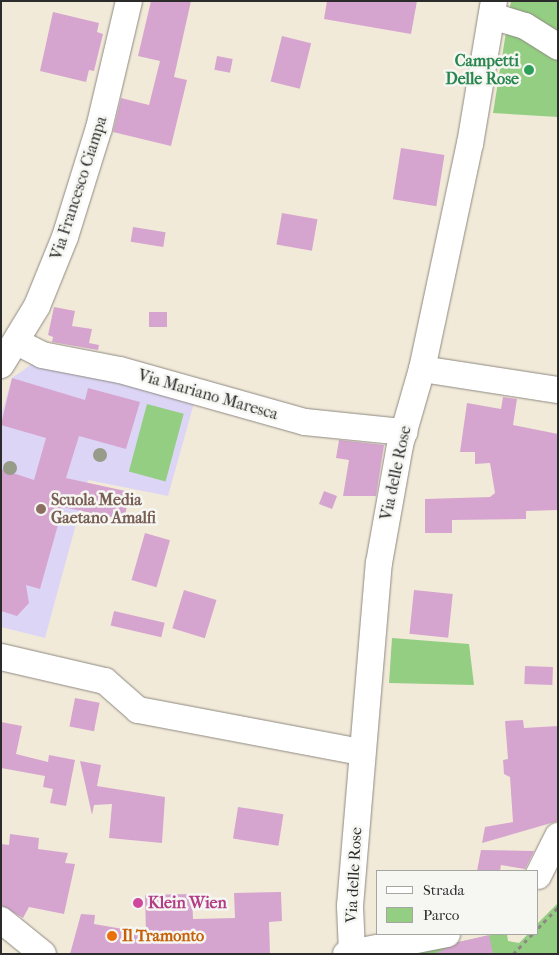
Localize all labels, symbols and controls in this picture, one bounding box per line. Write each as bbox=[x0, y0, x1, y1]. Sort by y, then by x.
place label: Campetti Delle Rose bbox=[446, 51, 519, 89]
marker: Campetti Delle Rose bbox=[523, 64, 535, 76]
street label: Via Francesco Ciampa bbox=[47, 114, 111, 262]
street label: Via Mariano Maresca bbox=[136, 366, 280, 424]
street label: Via delle Rose bbox=[377, 424, 415, 522]
place label: Scuola Media Gaetano Amalfi bbox=[51, 490, 156, 528]
marker: Scuola Media Gaetano Amalfi bbox=[35, 503, 47, 515]
street label: Via delle Rose bbox=[342, 827, 366, 923]
legend bbox=[376, 870, 539, 935]
text: Strada bbox=[423, 881, 465, 899]
place label: Klein Wien bbox=[148, 893, 227, 913]
marker: Klein Wien bbox=[132, 897, 144, 909]
text: Parco bbox=[423, 906, 459, 924]
place label: Il Tramonto bbox=[122, 926, 204, 946]
marker: Il Tramonto bbox=[106, 930, 118, 942]

